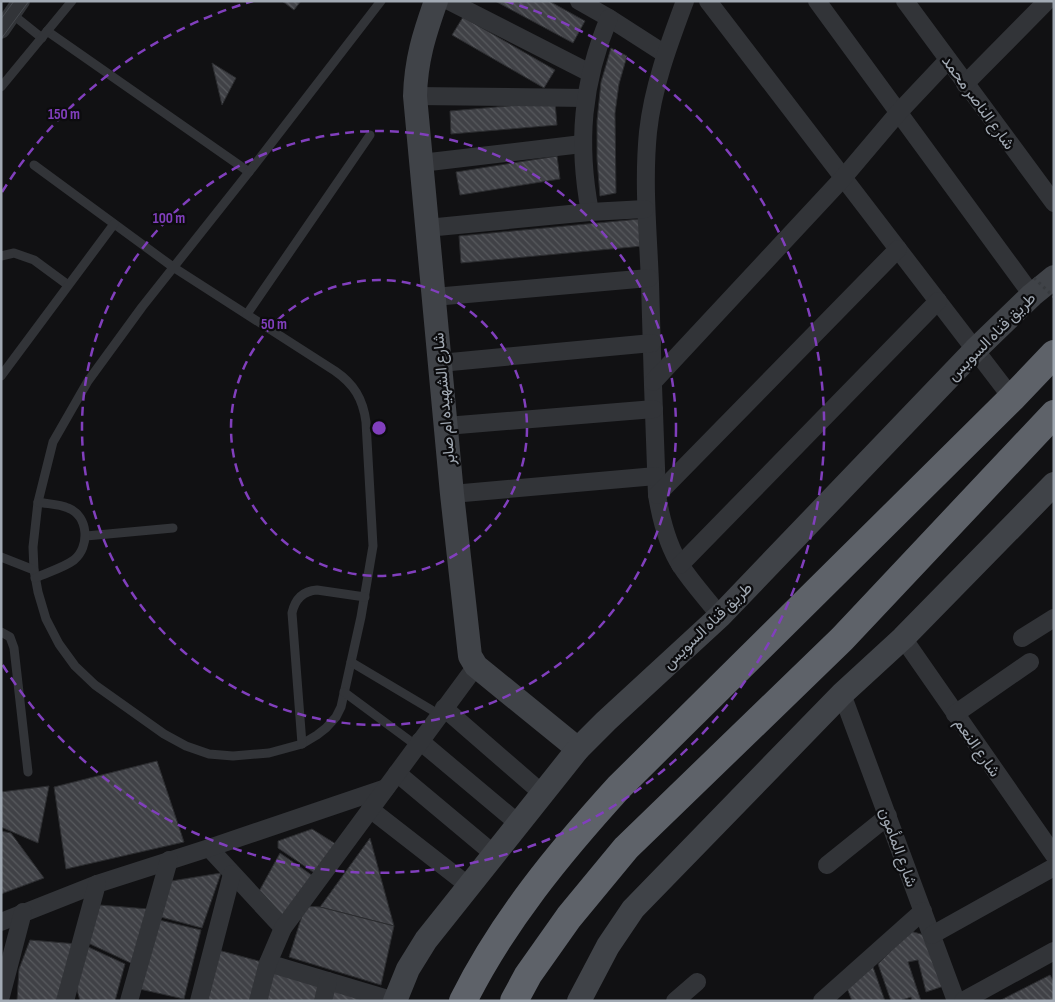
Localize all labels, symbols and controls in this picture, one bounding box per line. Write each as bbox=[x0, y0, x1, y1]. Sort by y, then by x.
street label: شارع الناصر محمد bbox=[936, 52, 1018, 154]
text: 150 m bbox=[48, 105, 80, 124]
text: 100 m bbox=[153, 209, 185, 228]
street label: طريق قناه السويس bbox=[944, 289, 1040, 385]
text: 50 m bbox=[261, 315, 287, 334]
street label: شارع الشهيده ام صابر bbox=[429, 332, 461, 467]
centre of rings bbox=[370, 419, 388, 437]
street label: طريق قناه السويس bbox=[659, 579, 757, 674]
street label: شارع النعم bbox=[949, 715, 1004, 782]
street label: شارع المأمون bbox=[874, 805, 921, 890]

